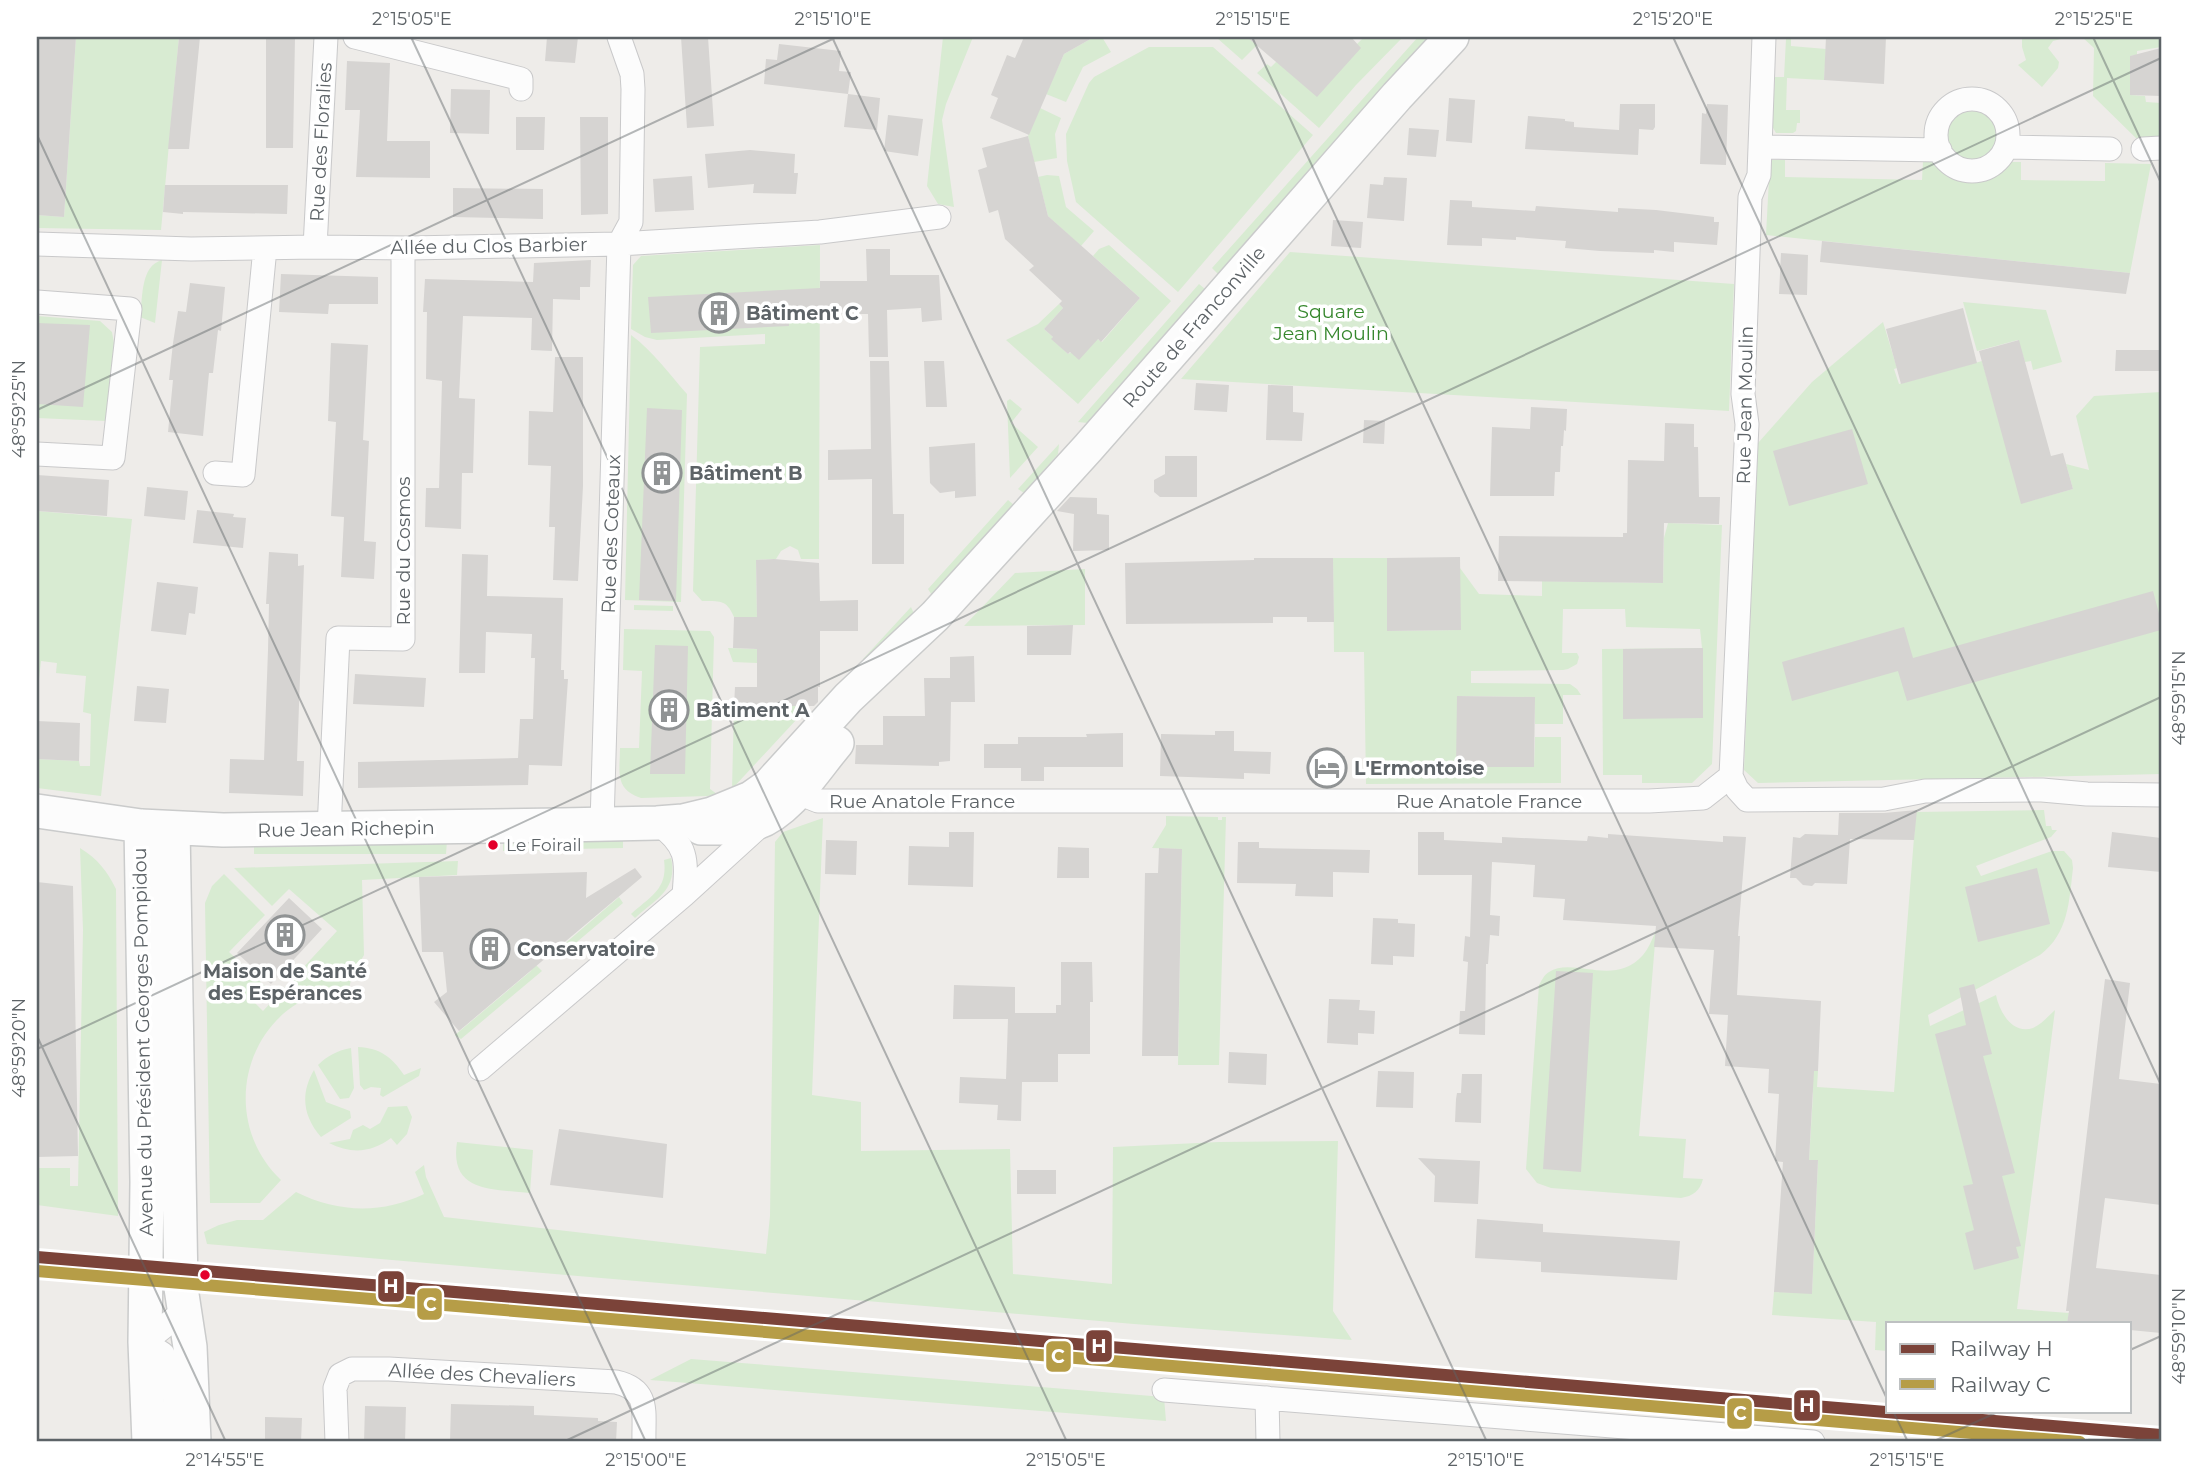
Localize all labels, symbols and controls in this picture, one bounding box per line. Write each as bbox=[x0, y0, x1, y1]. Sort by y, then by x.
text: 2°15'05"E bbox=[372, 8, 452, 30]
text: 2°15'10"E bbox=[794, 8, 872, 30]
text: 2°15'15"E bbox=[1215, 8, 1291, 30]
text: 2°15'20"E bbox=[1633, 8, 1713, 30]
text: 2°15'25"E bbox=[2055, 8, 2133, 30]
street label: Rue des Floralies bbox=[305, 62, 337, 222]
street label: Allée du Clos Barbier bbox=[390, 233, 588, 259]
street label: Route de Franconville bbox=[1118, 242, 1270, 412]
building icon: Bâtiment C bbox=[698, 292, 740, 334]
park label: Square Jean Moulin bbox=[1272, 300, 1389, 345]
place label: Bâtiment C bbox=[746, 302, 859, 325]
street label: Rue Jean Moulin bbox=[1732, 326, 1758, 484]
text: 48°59'25"N bbox=[8, 360, 30, 458]
building icon: Bâtiment B bbox=[641, 452, 683, 494]
street label: Rue des Coteaux bbox=[597, 454, 625, 614]
place label: Bâtiment B bbox=[689, 462, 803, 485]
street label: Rue du Cosmos bbox=[392, 476, 415, 626]
text: 48°59'15"N bbox=[2168, 650, 2190, 746]
building icon: Bâtiment A bbox=[648, 689, 690, 731]
place label: Bâtiment A bbox=[696, 699, 810, 722]
hotel icon: L'Ermontoise bbox=[1306, 747, 1348, 789]
place label: L'Ermontoise bbox=[1354, 757, 1484, 780]
street label: Rue Anatole France bbox=[829, 790, 1015, 813]
street label: Rue Anatole France bbox=[1396, 790, 1582, 813]
street label: Rue Jean Richepin bbox=[257, 816, 435, 842]
place label: Le Foirail bbox=[506, 835, 582, 855]
marker: Le Foirail bbox=[486, 838, 500, 852]
street label: Avenue du Président Georges Pompidou bbox=[128, 847, 158, 1237]
building icon: Maison de Santé des Espérances bbox=[264, 914, 306, 956]
building icon: Conservatoire bbox=[469, 928, 511, 970]
place label: Conservatoire bbox=[517, 938, 655, 961]
place label: Maison de Santé des Espérances bbox=[203, 960, 367, 1005]
text: 48°59'20"N bbox=[8, 998, 30, 1098]
unlabelled marker bbox=[198, 1268, 212, 1282]
line badge: H bbox=[377, 1270, 405, 1303]
text: H bbox=[383, 1275, 399, 1298]
line badge: C bbox=[416, 1287, 443, 1321]
text: 48°59'10"N bbox=[2168, 1288, 2190, 1384]
text: C bbox=[423, 1293, 437, 1316]
legend bbox=[1886, 1322, 2132, 1412]
line badge: H bbox=[1085, 1329, 1113, 1363]
text: H bbox=[1091, 1335, 1107, 1358]
text: Railway H bbox=[1950, 1336, 2053, 1361]
line badge: C bbox=[1045, 1340, 1072, 1373]
text: C bbox=[1051, 1345, 1065, 1368]
street label: Allée des Chevaliers bbox=[388, 1359, 576, 1391]
text: Railway C bbox=[1950, 1372, 2051, 1397]
line badge: H bbox=[1793, 1389, 1821, 1422]
text: H bbox=[1799, 1394, 1815, 1417]
line badge: C bbox=[1726, 1397, 1753, 1430]
text: C bbox=[1733, 1402, 1747, 1425]
text: 2°14'55"E bbox=[185, 1449, 265, 1471]
text: 2°15'00"E bbox=[605, 1449, 687, 1471]
text: 2°15'05"E bbox=[1026, 1449, 1106, 1471]
text: 2°15'10"E bbox=[1447, 1449, 1525, 1471]
text: 2°15'15"E bbox=[1869, 1449, 1945, 1471]

